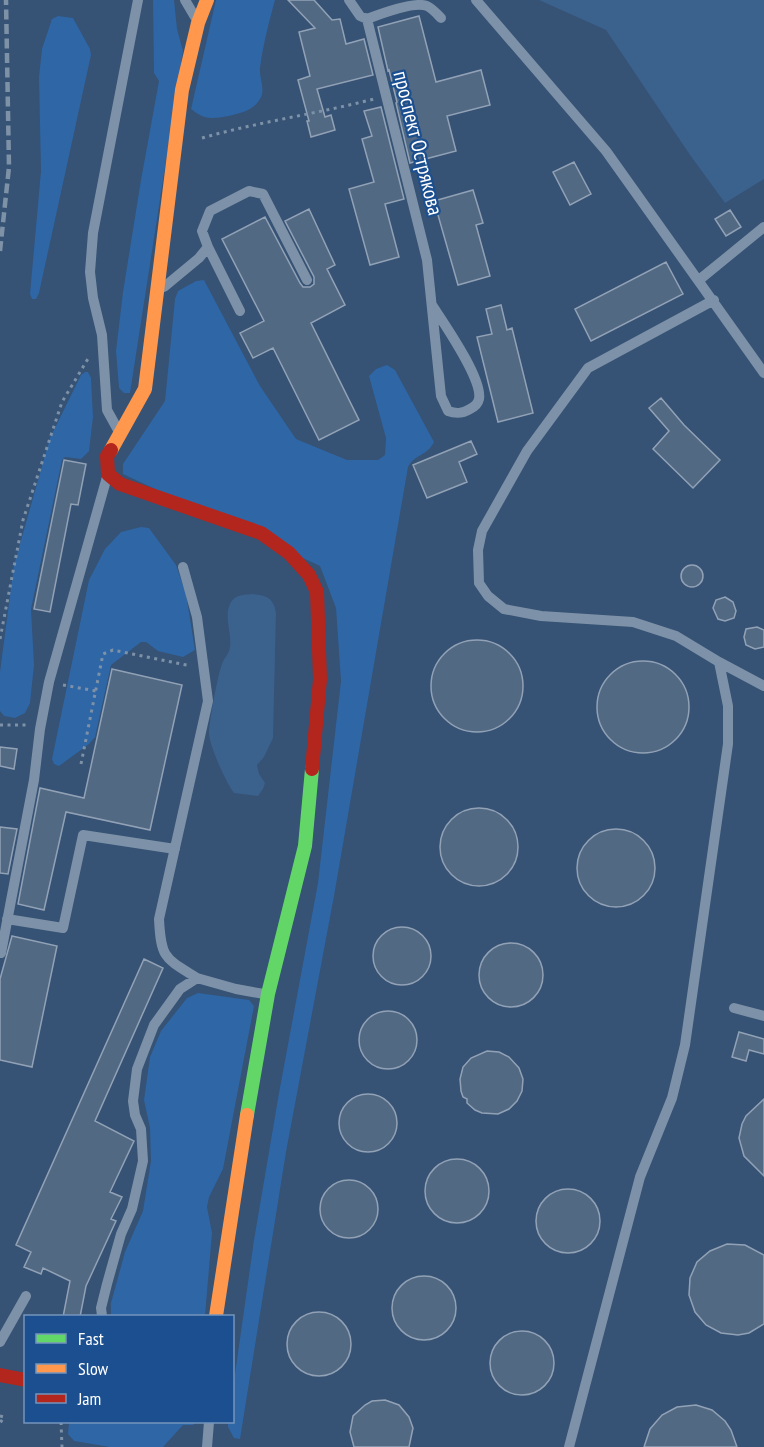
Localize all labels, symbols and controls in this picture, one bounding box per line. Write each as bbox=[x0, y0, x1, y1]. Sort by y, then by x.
street label: проспект Острякова bbox=[387, 68, 449, 218]
legend bbox=[24, 1315, 234, 1423]
text: Fast bbox=[78, 1327, 104, 1350]
text: Slow bbox=[78, 1357, 109, 1380]
text: Jam bbox=[77, 1387, 101, 1410]

